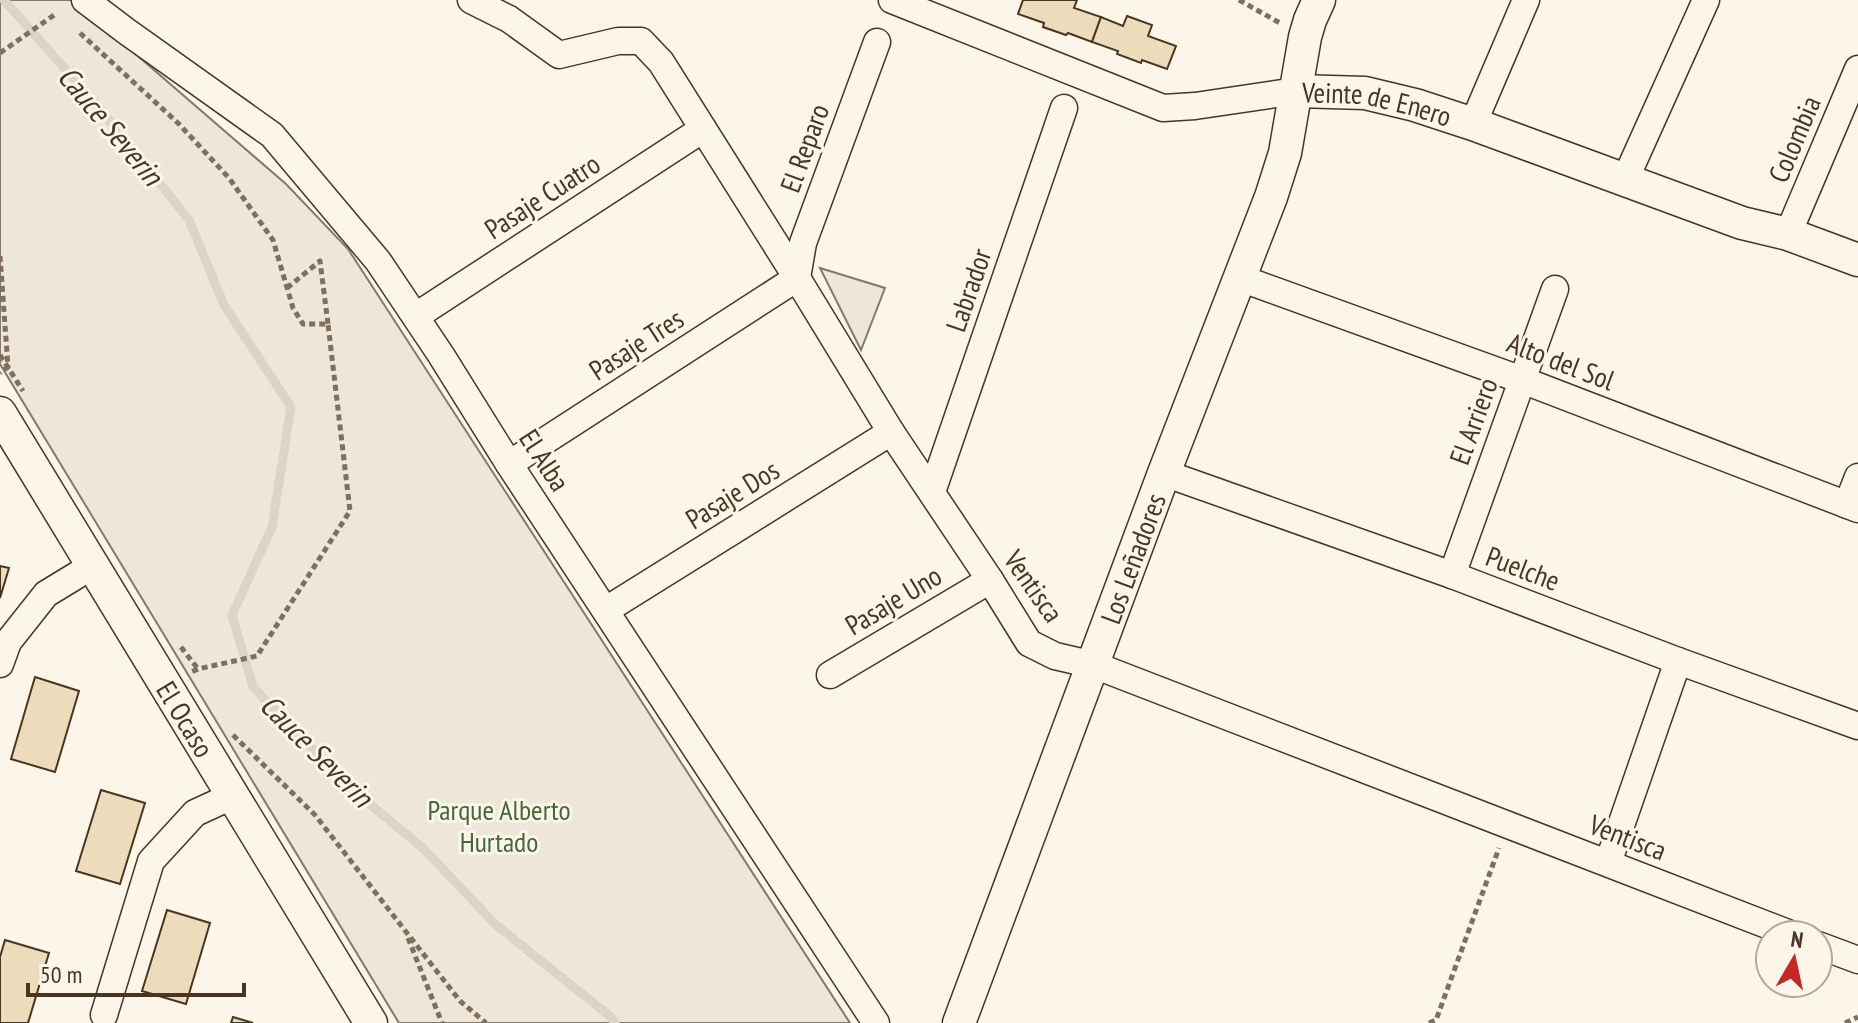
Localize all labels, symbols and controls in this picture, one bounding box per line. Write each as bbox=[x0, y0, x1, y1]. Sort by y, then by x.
water label: Cauce Severin bbox=[50, 57, 173, 194]
street label: Veinte de Enero bbox=[1301, 73, 1456, 134]
street label: Colombia bbox=[1759, 90, 1829, 188]
street label: El Reparo bbox=[771, 99, 837, 197]
street label: Pasaje Cuatro bbox=[477, 145, 607, 247]
street label: Labrador bbox=[937, 243, 999, 336]
street label: Pasaje Tres bbox=[582, 300, 690, 388]
street label: Alto del Sol bbox=[1502, 324, 1620, 399]
street label: El Arriero bbox=[1440, 373, 1506, 469]
street label: El Alba bbox=[511, 422, 579, 498]
street label: Pasaje Dos bbox=[678, 451, 786, 537]
street label: Los Leñadores bbox=[1091, 488, 1173, 629]
street label: Puelche bbox=[1481, 537, 1565, 599]
street label: Ventisca bbox=[995, 542, 1072, 629]
street label: Pasaje Uno bbox=[838, 557, 948, 643]
street label: El Ocaso bbox=[149, 674, 223, 764]
water label: Cauce Severin bbox=[252, 685, 383, 816]
park label: Parque Alberto Hurtado bbox=[427, 791, 571, 860]
street label: Ventisca bbox=[1583, 805, 1672, 869]
north arrow bbox=[1754, 919, 1834, 999]
text: N bbox=[1789, 924, 1805, 954]
scale bar bbox=[28, 947, 244, 997]
text: 50 m bbox=[40, 959, 82, 990]

